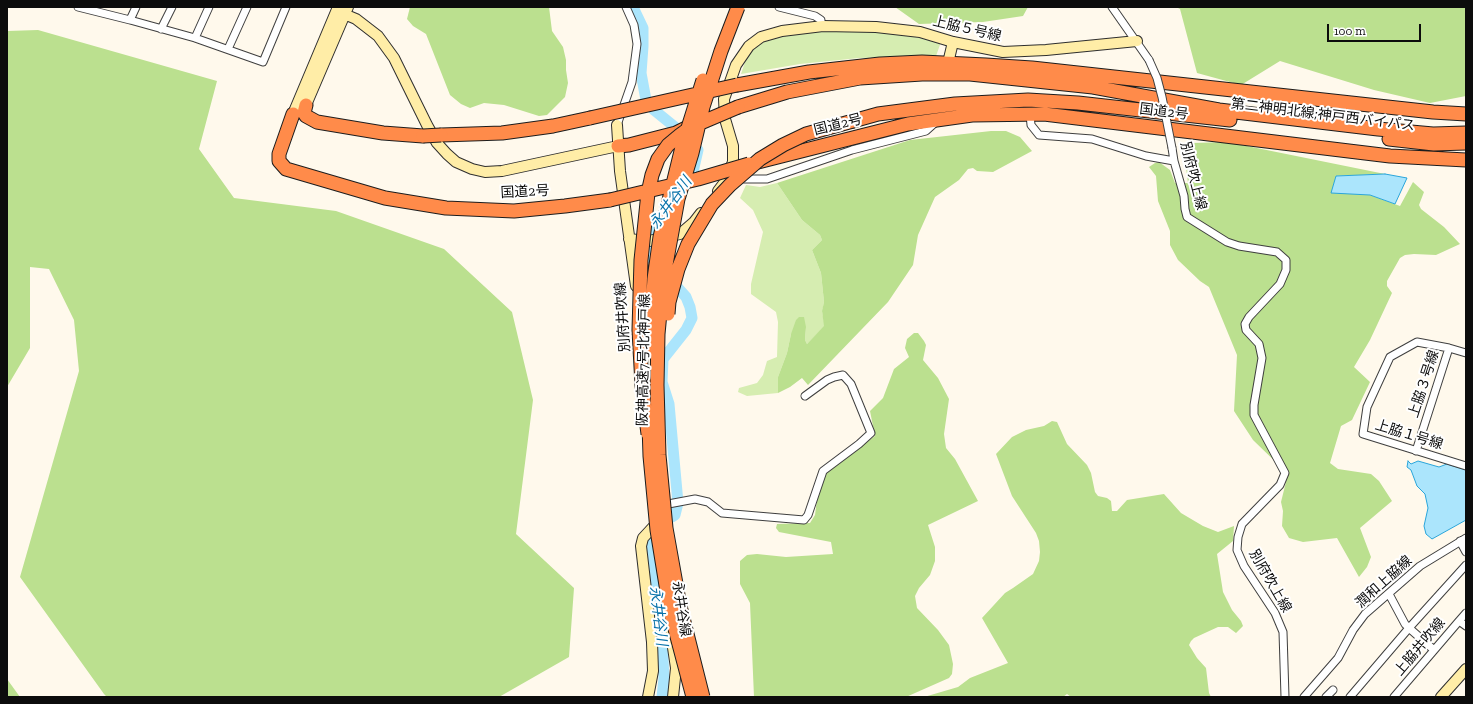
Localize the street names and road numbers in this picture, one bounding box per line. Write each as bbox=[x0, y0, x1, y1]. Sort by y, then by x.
street label: 上脇５号線 bbox=[931, 13, 1003, 45]
street label: 第二神明北線;神戸西バイパス bbox=[1230, 95, 1416, 135]
street label: 国道2号 bbox=[1139, 101, 1189, 123]
street label: 国道2号 bbox=[812, 111, 864, 139]
street label: 別府吹上線 bbox=[1176, 140, 1210, 212]
street label: 国道2号 bbox=[500, 182, 550, 202]
street label: 別府井吹線 bbox=[612, 281, 634, 353]
street label: 阪神高速7号北神戸線 bbox=[634, 294, 654, 426]
street label: 上脇３号線 bbox=[1405, 348, 1443, 420]
street label: 上脇１号線 bbox=[1373, 417, 1445, 453]
street label: 別府吹上線 bbox=[1245, 546, 1295, 616]
street label: 潤和上脇線 bbox=[1352, 552, 1416, 612]
street label: 永井谷線 bbox=[668, 580, 694, 638]
street label: 上脇井吹線 bbox=[1391, 615, 1449, 679]

